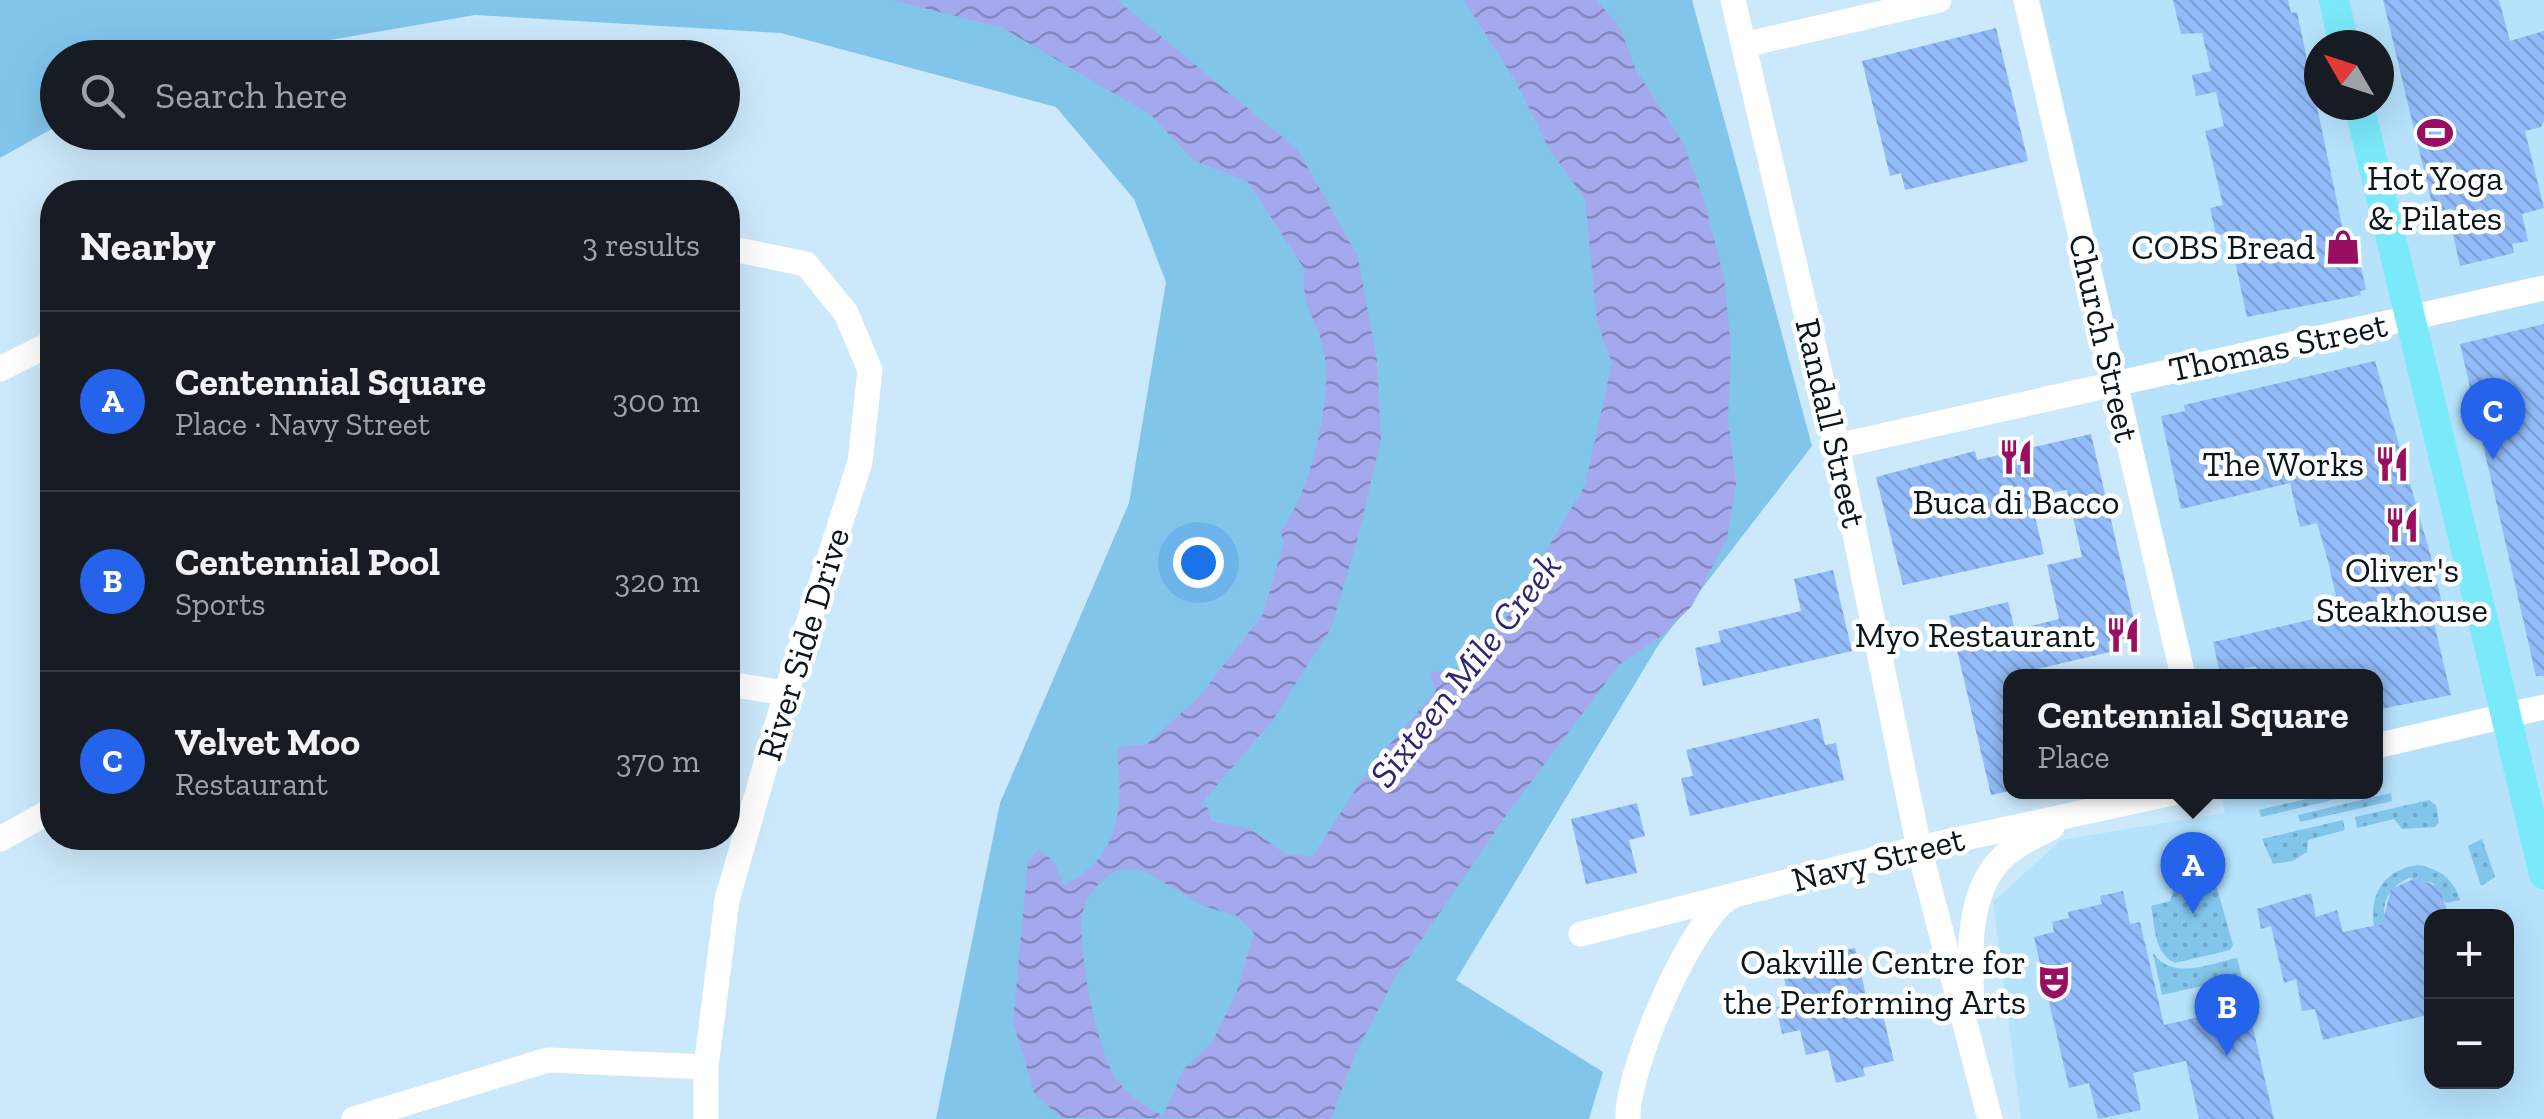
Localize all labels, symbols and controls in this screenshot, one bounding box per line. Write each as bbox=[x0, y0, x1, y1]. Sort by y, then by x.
north arrow bbox=[2304, 30, 2394, 120]
search box bbox=[40, 40, 740, 150]
icon: search bbox=[75, 68, 130, 123]
text: Search here bbox=[155, 72, 347, 118]
sports icon: Hot Yoga & Pilates bbox=[2416, 114, 2454, 152]
place label: Hot Yoga & Pilates bbox=[2367, 157, 2503, 239]
text: Nearby bbox=[80, 220, 216, 271]
text: 3 results bbox=[582, 226, 700, 264]
place label: COBS Bread bbox=[2131, 226, 2315, 268]
shop icon: COBS Bread bbox=[2324, 228, 2362, 266]
street label: Church Street bbox=[2060, 230, 2148, 446]
street label: Thomas Street bbox=[2165, 303, 2391, 391]
street label: Randall Street bbox=[1787, 314, 1875, 532]
text: Centennial Square bbox=[175, 359, 486, 405]
pin: C bbox=[2460, 378, 2526, 460]
text: A bbox=[102, 382, 123, 420]
text: 300 m bbox=[613, 382, 700, 420]
text: Place · Navy Street bbox=[175, 405, 430, 443]
restaurant icon: Buca di Bacco bbox=[1997, 438, 2035, 476]
place label: The Works bbox=[2202, 443, 2364, 485]
restaurant icon: The Works bbox=[2373, 445, 2411, 483]
place label: Buca di Bacco bbox=[1912, 481, 2120, 523]
restaurant icon: Oliver's Steakhouse bbox=[2383, 506, 2421, 544]
street label: River Side Drive bbox=[748, 523, 858, 765]
your location bbox=[1173, 537, 1224, 588]
text: Centennial Pool bbox=[175, 539, 440, 585]
water label: Sixteen Mile Creek bbox=[1359, 544, 1571, 796]
place label: Oliver's Steakhouse bbox=[2316, 549, 2488, 631]
text: B bbox=[103, 562, 122, 600]
text: 320 m bbox=[615, 562, 700, 600]
text: Sports bbox=[175, 585, 265, 623]
place label: Myo Restaurant bbox=[1855, 614, 2095, 656]
restaurant icon: Myo Restaurant bbox=[2104, 616, 2142, 654]
popup bbox=[2003, 669, 2383, 799]
text: Centennial Square bbox=[2037, 692, 2349, 738]
text: Velvet Moo bbox=[175, 719, 360, 765]
text: Place bbox=[2037, 738, 2110, 776]
text: C bbox=[102, 742, 123, 780]
text: 370 m bbox=[616, 742, 700, 780]
text: Restaurant bbox=[175, 765, 328, 803]
street label: Navy Street bbox=[1787, 817, 1969, 901]
pin: A bbox=[2160, 832, 2226, 914]
map controls bbox=[2424, 909, 2514, 1089]
button: + bbox=[2424, 909, 2514, 999]
place label: Oakville Centre for the Performing Arts bbox=[1723, 941, 2026, 1023]
theatre icon: Oakville Centre for the Performing Arts bbox=[2035, 963, 2073, 1001]
pin: B bbox=[2194, 974, 2260, 1056]
button: − bbox=[2424, 999, 2514, 1089]

